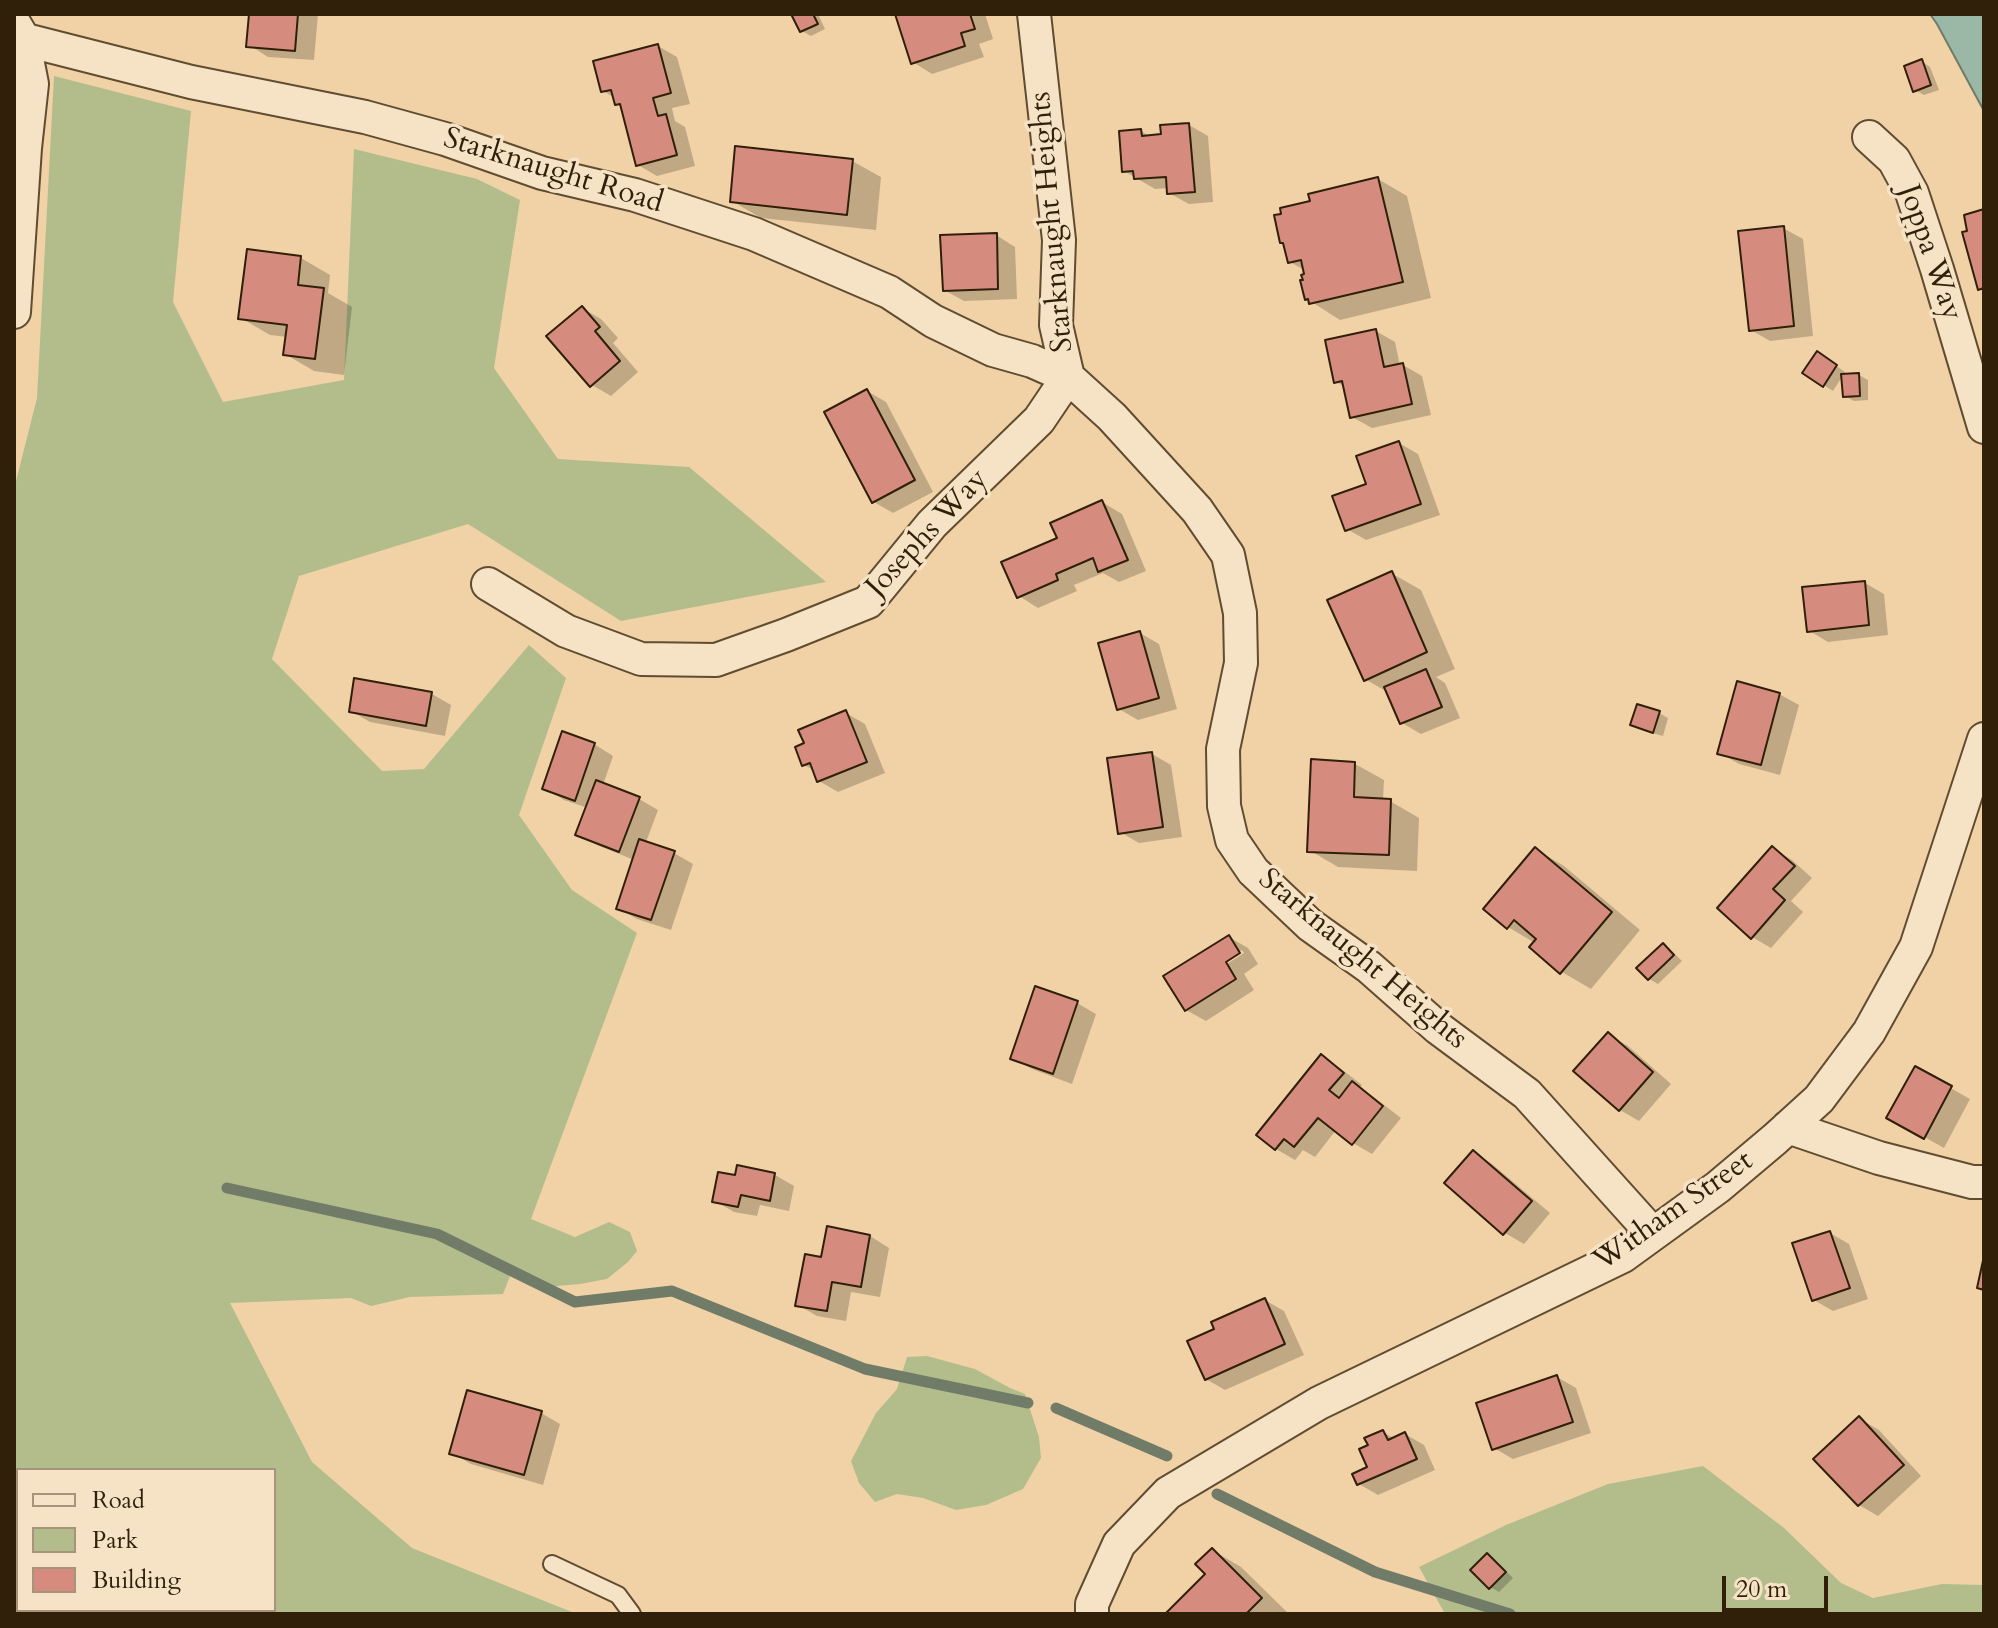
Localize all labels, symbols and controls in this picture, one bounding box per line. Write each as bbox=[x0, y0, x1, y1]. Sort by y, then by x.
street label: Starknaught Heights bbox=[1024, 90, 1082, 354]
street label: Starknaught Road bbox=[439, 122, 667, 222]
street label: Joppa Way bbox=[1889, 180, 1969, 326]
street label: Josephs Way bbox=[859, 462, 997, 606]
street label: Starknaught Heights bbox=[1250, 862, 1474, 1058]
street label: Witham Street bbox=[1587, 1144, 1761, 1280]
legend bbox=[16, 1468, 276, 1612]
text: Road bbox=[92, 1484, 145, 1517]
text: Park bbox=[92, 1524, 138, 1557]
scale bar bbox=[1726, 1560, 1832, 1610]
text: Building bbox=[92, 1564, 181, 1597]
text: 20 m bbox=[1736, 1573, 1787, 1606]

